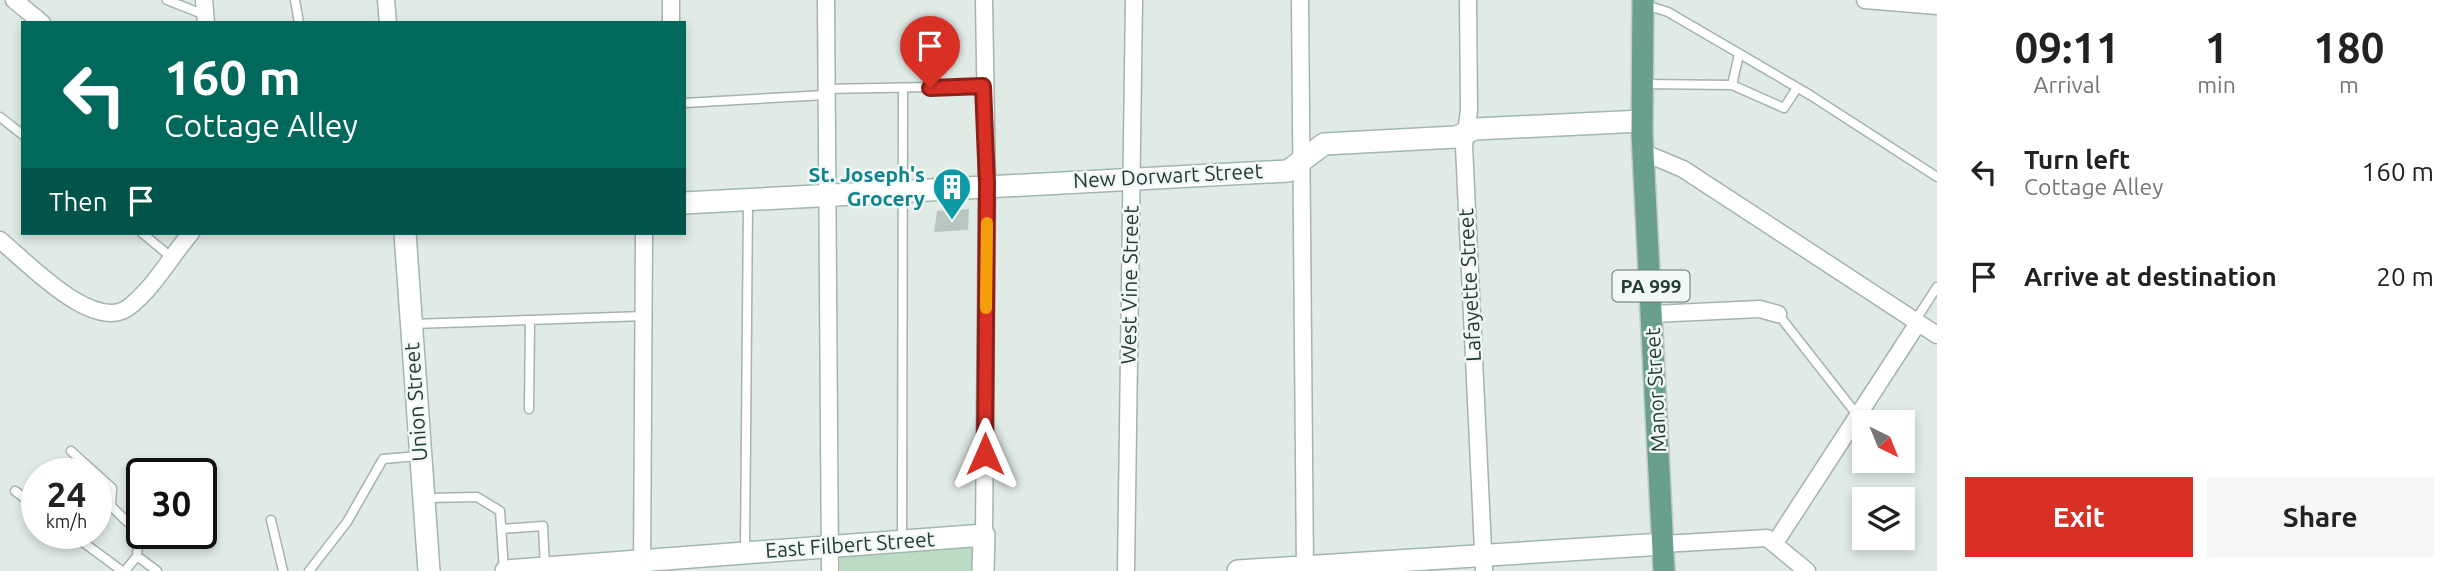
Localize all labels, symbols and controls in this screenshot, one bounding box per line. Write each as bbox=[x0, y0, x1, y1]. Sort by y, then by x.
pin bbox=[900, 16, 960, 88]
text: 09:11 bbox=[2015, 24, 2120, 71]
text: 1 bbox=[2205, 24, 2228, 71]
text: 180 bbox=[2313, 24, 2384, 71]
icon: arrive bbox=[911, 27, 949, 65]
icon: left bbox=[49, 49, 140, 140]
text: 160 m bbox=[164, 49, 301, 104]
text: Arrival bbox=[2034, 72, 2101, 97]
text: min bbox=[2197, 72, 2236, 97]
text: m bbox=[2339, 72, 2359, 97]
text: Cottage Alley bbox=[164, 107, 358, 143]
text: Turn left bbox=[2024, 145, 2130, 174]
icon: left bbox=[1965, 153, 2003, 191]
text: 160 m bbox=[2362, 157, 2434, 186]
street label: New Dorwart Street bbox=[1072, 158, 1263, 192]
place label: St. Joseph's Grocery bbox=[808, 162, 925, 210]
building icon: St. Joseph's Grocery bbox=[931, 166, 973, 221]
text: Cottage Alley bbox=[2024, 174, 2163, 199]
icon: arrive bbox=[122, 182, 160, 220]
text: Then bbox=[49, 187, 108, 216]
street label: West Vine Street bbox=[1116, 205, 1142, 365]
street label: Lafayette Street bbox=[1453, 208, 1485, 362]
icon: arrive bbox=[1965, 258, 2003, 296]
text: Arrive at destination bbox=[2024, 262, 2277, 291]
text: 20 m bbox=[2376, 262, 2434, 291]
road number: PA 999 bbox=[1612, 270, 1690, 302]
street label: Manor Street bbox=[1640, 327, 1670, 453]
street label: Union Street bbox=[399, 342, 431, 462]
north arrow bbox=[1852, 410, 1914, 472]
map controls bbox=[1852, 410, 1915, 550]
position arrow bbox=[948, 417, 1022, 491]
speed limit sign: 30 bbox=[126, 458, 217, 549]
text: 24 bbox=[47, 474, 86, 514]
button: Exit bbox=[1965, 477, 2193, 557]
button: Share bbox=[2207, 477, 2434, 557]
button: layers bbox=[1852, 487, 1915, 550]
text: km/h bbox=[46, 511, 87, 531]
street label: East Filbert Street bbox=[764, 526, 936, 562]

